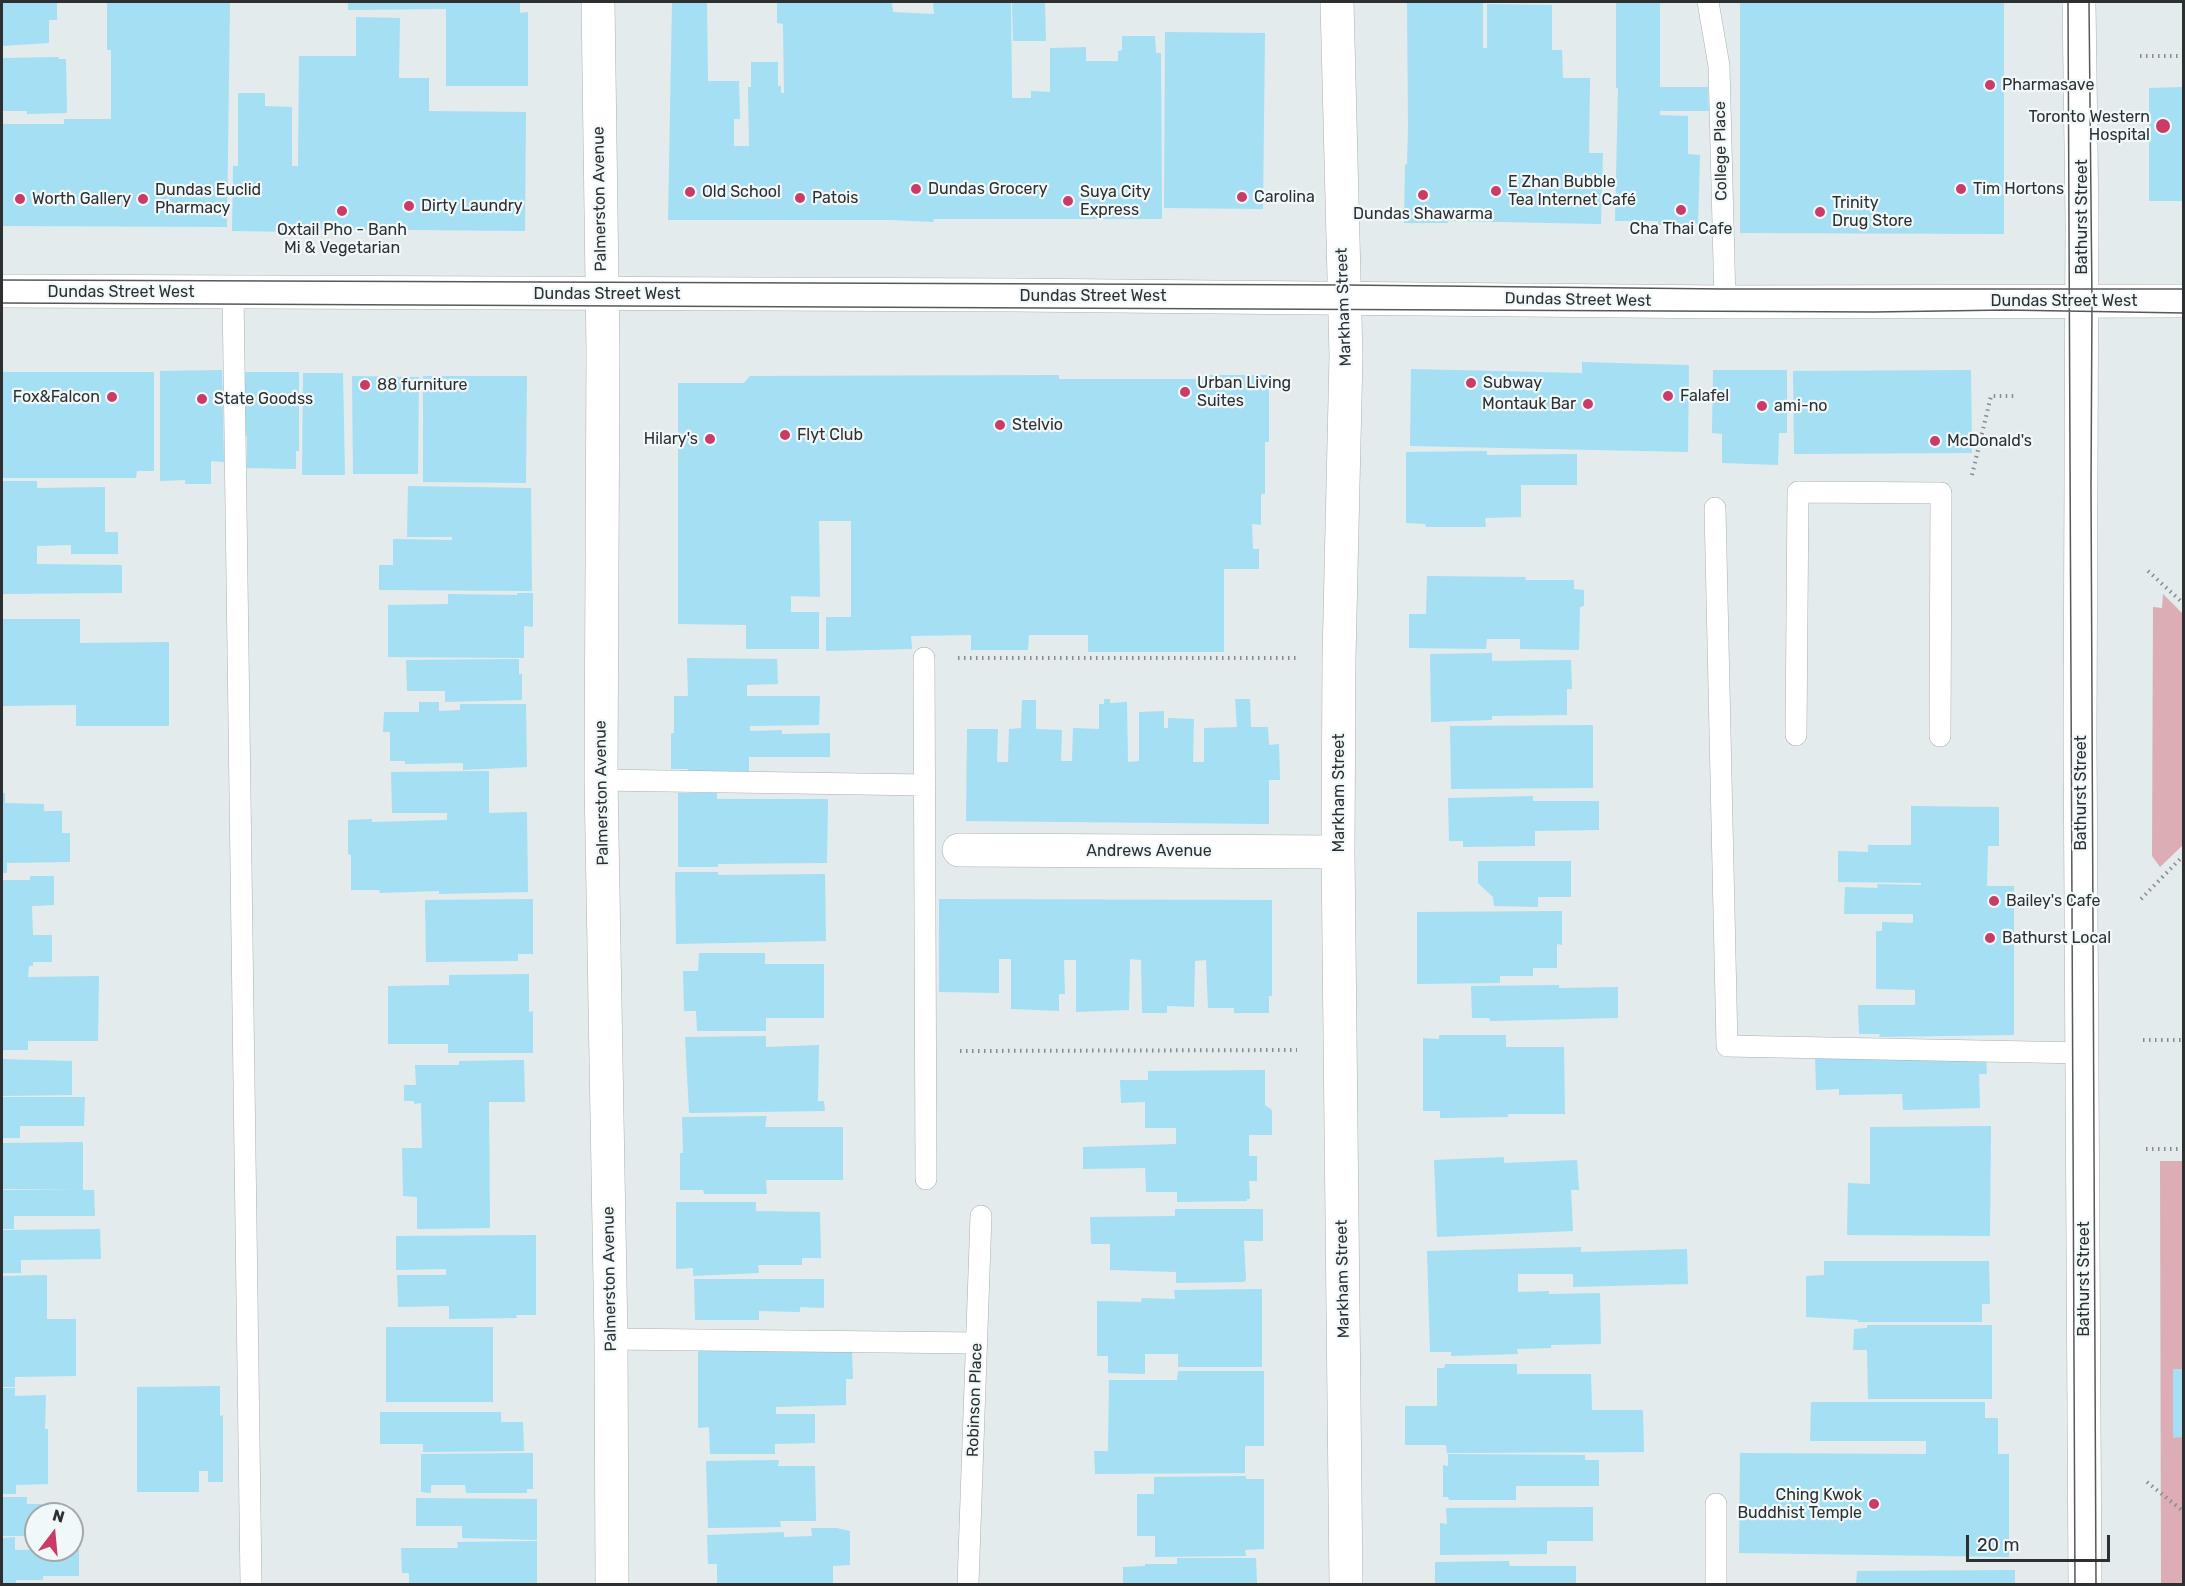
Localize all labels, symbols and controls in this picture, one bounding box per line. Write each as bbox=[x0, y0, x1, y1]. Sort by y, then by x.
place label: Pharmasave bbox=[2002, 75, 2094, 95]
marker: Pharmasave bbox=[1983, 78, 1997, 92]
street label: College Place bbox=[1711, 101, 1731, 201]
place label: Toronto Western Hospital bbox=[2028, 107, 2150, 145]
marker: Toronto Western Hospital bbox=[2154, 117, 2172, 135]
street label: Palmerston Avenue bbox=[589, 126, 611, 272]
street label: Bathurst Street bbox=[2072, 159, 2092, 275]
place label: E Zhan Bubble Tea Internet Café bbox=[1508, 172, 1636, 210]
place label: Dundas Grocery bbox=[928, 179, 1047, 199]
place label: Tim Hortons bbox=[1973, 179, 2064, 199]
place label: Dundas Euclid Pharmacy bbox=[155, 180, 261, 218]
place label: Old School bbox=[702, 182, 781, 202]
marker: Dundas Grocery bbox=[909, 182, 923, 196]
place label: Suya City Express bbox=[1080, 182, 1150, 220]
marker: Tim Hortons bbox=[1954, 182, 1968, 196]
marker: E Zhan Bubble Tea Internet Café bbox=[1489, 184, 1503, 198]
marker: Old School bbox=[683, 185, 697, 199]
place label: Carolina bbox=[1254, 187, 1315, 207]
place label: Patois bbox=[812, 188, 858, 208]
marker: Dundas Shawarma bbox=[1416, 188, 1430, 202]
place label: Worth Gallery bbox=[32, 189, 131, 209]
marker: Carolina bbox=[1235, 190, 1249, 204]
marker: Patois bbox=[793, 191, 807, 205]
marker: Worth Gallery bbox=[13, 192, 27, 206]
marker: Dundas Euclid Pharmacy bbox=[136, 192, 150, 206]
place label: Trinity Drug Store bbox=[1832, 193, 1912, 231]
marker: Suya City Express bbox=[1061, 194, 1075, 208]
place label: Dirty Laundry bbox=[421, 196, 523, 216]
marker: Dirty Laundry bbox=[402, 199, 416, 213]
marker: Cha Thai Cafe bbox=[1674, 203, 1688, 217]
marker: Oxtail Pho - Banh Mi & Vegetarian bbox=[335, 204, 349, 218]
place label: Dundas Shawarma bbox=[1353, 204, 1493, 224]
marker: Trinity Drug Store bbox=[1813, 205, 1827, 219]
place label: Cha Thai Cafe bbox=[1630, 219, 1732, 239]
place label: Oxtail Pho - Banh Mi & Vegetarian bbox=[277, 220, 407, 258]
street label: Markham Street bbox=[1332, 247, 1356, 367]
street label: Dundas Street West bbox=[48, 282, 194, 302]
street label: Dundas Street West bbox=[534, 284, 680, 304]
street label: Dundas Street West bbox=[1020, 286, 1166, 306]
street label: Dundas Street West bbox=[1504, 289, 1652, 311]
street label: Dundas Street West bbox=[1991, 291, 2137, 311]
place label: Urban Living Suites bbox=[1197, 373, 1291, 411]
place label: Subway bbox=[1483, 373, 1542, 393]
place label: 88 furniture bbox=[377, 375, 467, 395]
marker: Subway bbox=[1464, 376, 1478, 390]
marker: 88 furniture bbox=[358, 378, 372, 392]
marker: Urban Living Suites bbox=[1178, 385, 1192, 399]
place label: Falafel bbox=[1680, 386, 1729, 406]
place label: Fox&Falcon bbox=[13, 387, 100, 407]
place label: State Goodss bbox=[214, 389, 313, 409]
marker: Falafel bbox=[1661, 389, 1675, 403]
marker: Fox&Falcon bbox=[105, 390, 119, 404]
marker: State Goodss bbox=[195, 392, 209, 406]
place label: Montauk Bar bbox=[1482, 394, 1576, 414]
place label: ami-no bbox=[1774, 396, 1828, 416]
marker: Montauk Bar bbox=[1581, 397, 1595, 411]
marker: ami-no bbox=[1755, 399, 1769, 413]
place label: Stelvio bbox=[1012, 415, 1063, 435]
marker: Stelvio bbox=[993, 418, 1007, 432]
place label: Flyt Club bbox=[797, 425, 863, 445]
marker: Flyt Club bbox=[778, 428, 792, 442]
place label: Hilary's bbox=[644, 429, 698, 449]
place label: McDonald's bbox=[1947, 431, 2032, 451]
marker: Hilary's bbox=[703, 432, 717, 446]
marker: McDonald's bbox=[1928, 434, 1942, 448]
street label: Palmerston Avenue bbox=[591, 720, 613, 866]
street label: Markham Street bbox=[1329, 734, 1349, 852]
street label: Bathurst Street bbox=[2071, 735, 2091, 851]
street label: Andrews Avenue bbox=[1086, 841, 1212, 861]
place label: Bailey's Cafe bbox=[2006, 891, 2100, 911]
marker: Bailey's Cafe bbox=[1987, 894, 2001, 908]
place label: Bathurst Local bbox=[2002, 928, 2111, 948]
marker: Bathurst Local bbox=[1983, 931, 1997, 945]
street label: Palmerston Avenue bbox=[599, 1206, 621, 1352]
street label: Markham Street bbox=[1332, 1219, 1354, 1339]
street label: Bathurst Street bbox=[2074, 1221, 2094, 1337]
street label: Robinson Place bbox=[963, 1343, 987, 1457]
place label: Ching Kwok Buddhist Temple bbox=[1737, 1485, 1862, 1523]
marker: Ching Kwok Buddhist Temple bbox=[1867, 1497, 1881, 1511]
north arrow bbox=[24, 1502, 84, 1562]
text: N bbox=[50, 1505, 67, 1527]
scale bar bbox=[1969, 1523, 2113, 1561]
text: 20 m bbox=[1977, 1534, 2019, 1556]

